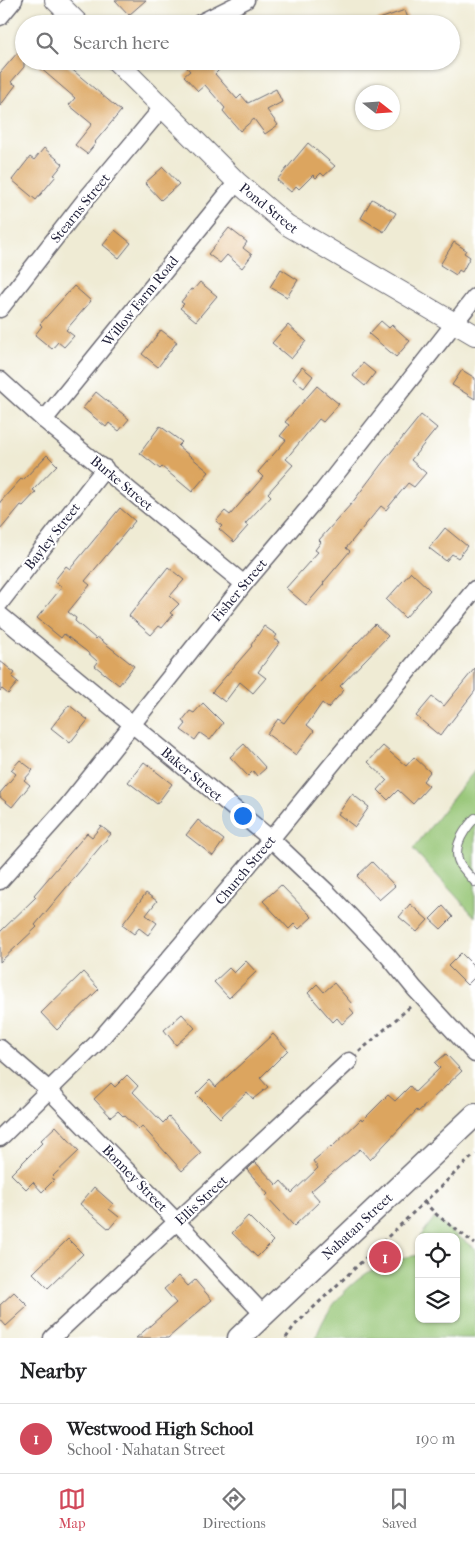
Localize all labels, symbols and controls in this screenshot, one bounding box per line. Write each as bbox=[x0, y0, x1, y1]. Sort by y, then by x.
search box bbox=[15, 15, 460, 70]
icon: search bbox=[33, 29, 61, 57]
text: Search here bbox=[73, 32, 169, 54]
north arrow bbox=[355, 85, 400, 130]
street label: Stearns Street bbox=[47, 170, 114, 247]
street label: Pond Street bbox=[236, 180, 302, 237]
street label: Willow Farm Road bbox=[98, 252, 182, 351]
street label: Burke Street bbox=[87, 452, 157, 515]
street label: Bayley Street bbox=[21, 499, 84, 573]
street label: Fisher Street bbox=[208, 555, 271, 625]
street label: Baker Street bbox=[157, 744, 226, 805]
your location bbox=[230, 803, 256, 829]
street label: Church Street bbox=[212, 832, 279, 908]
street label: Bonney Street bbox=[99, 1141, 171, 1215]
street label: Ellis Street bbox=[172, 1172, 231, 1229]
street label: Nahatan Street bbox=[318, 1189, 396, 1264]
map controls bbox=[415, 1233, 460, 1323]
button: locate bbox=[415, 1233, 460, 1278]
pin: 1 bbox=[369, 1238, 401, 1276]
button: layers bbox=[415, 1278, 460, 1323]
text: Nearby bbox=[20, 1359, 86, 1383]
text: Westwood High School bbox=[67, 1418, 254, 1440]
text: 1 bbox=[33, 1429, 39, 1448]
text: 190 m bbox=[415, 1429, 455, 1448]
text: School · Nahatan Street bbox=[67, 1440, 225, 1459]
tab: Map bbox=[58, 1485, 86, 1532]
tab: Directions bbox=[203, 1485, 266, 1532]
tab: Saved bbox=[382, 1485, 417, 1532]

